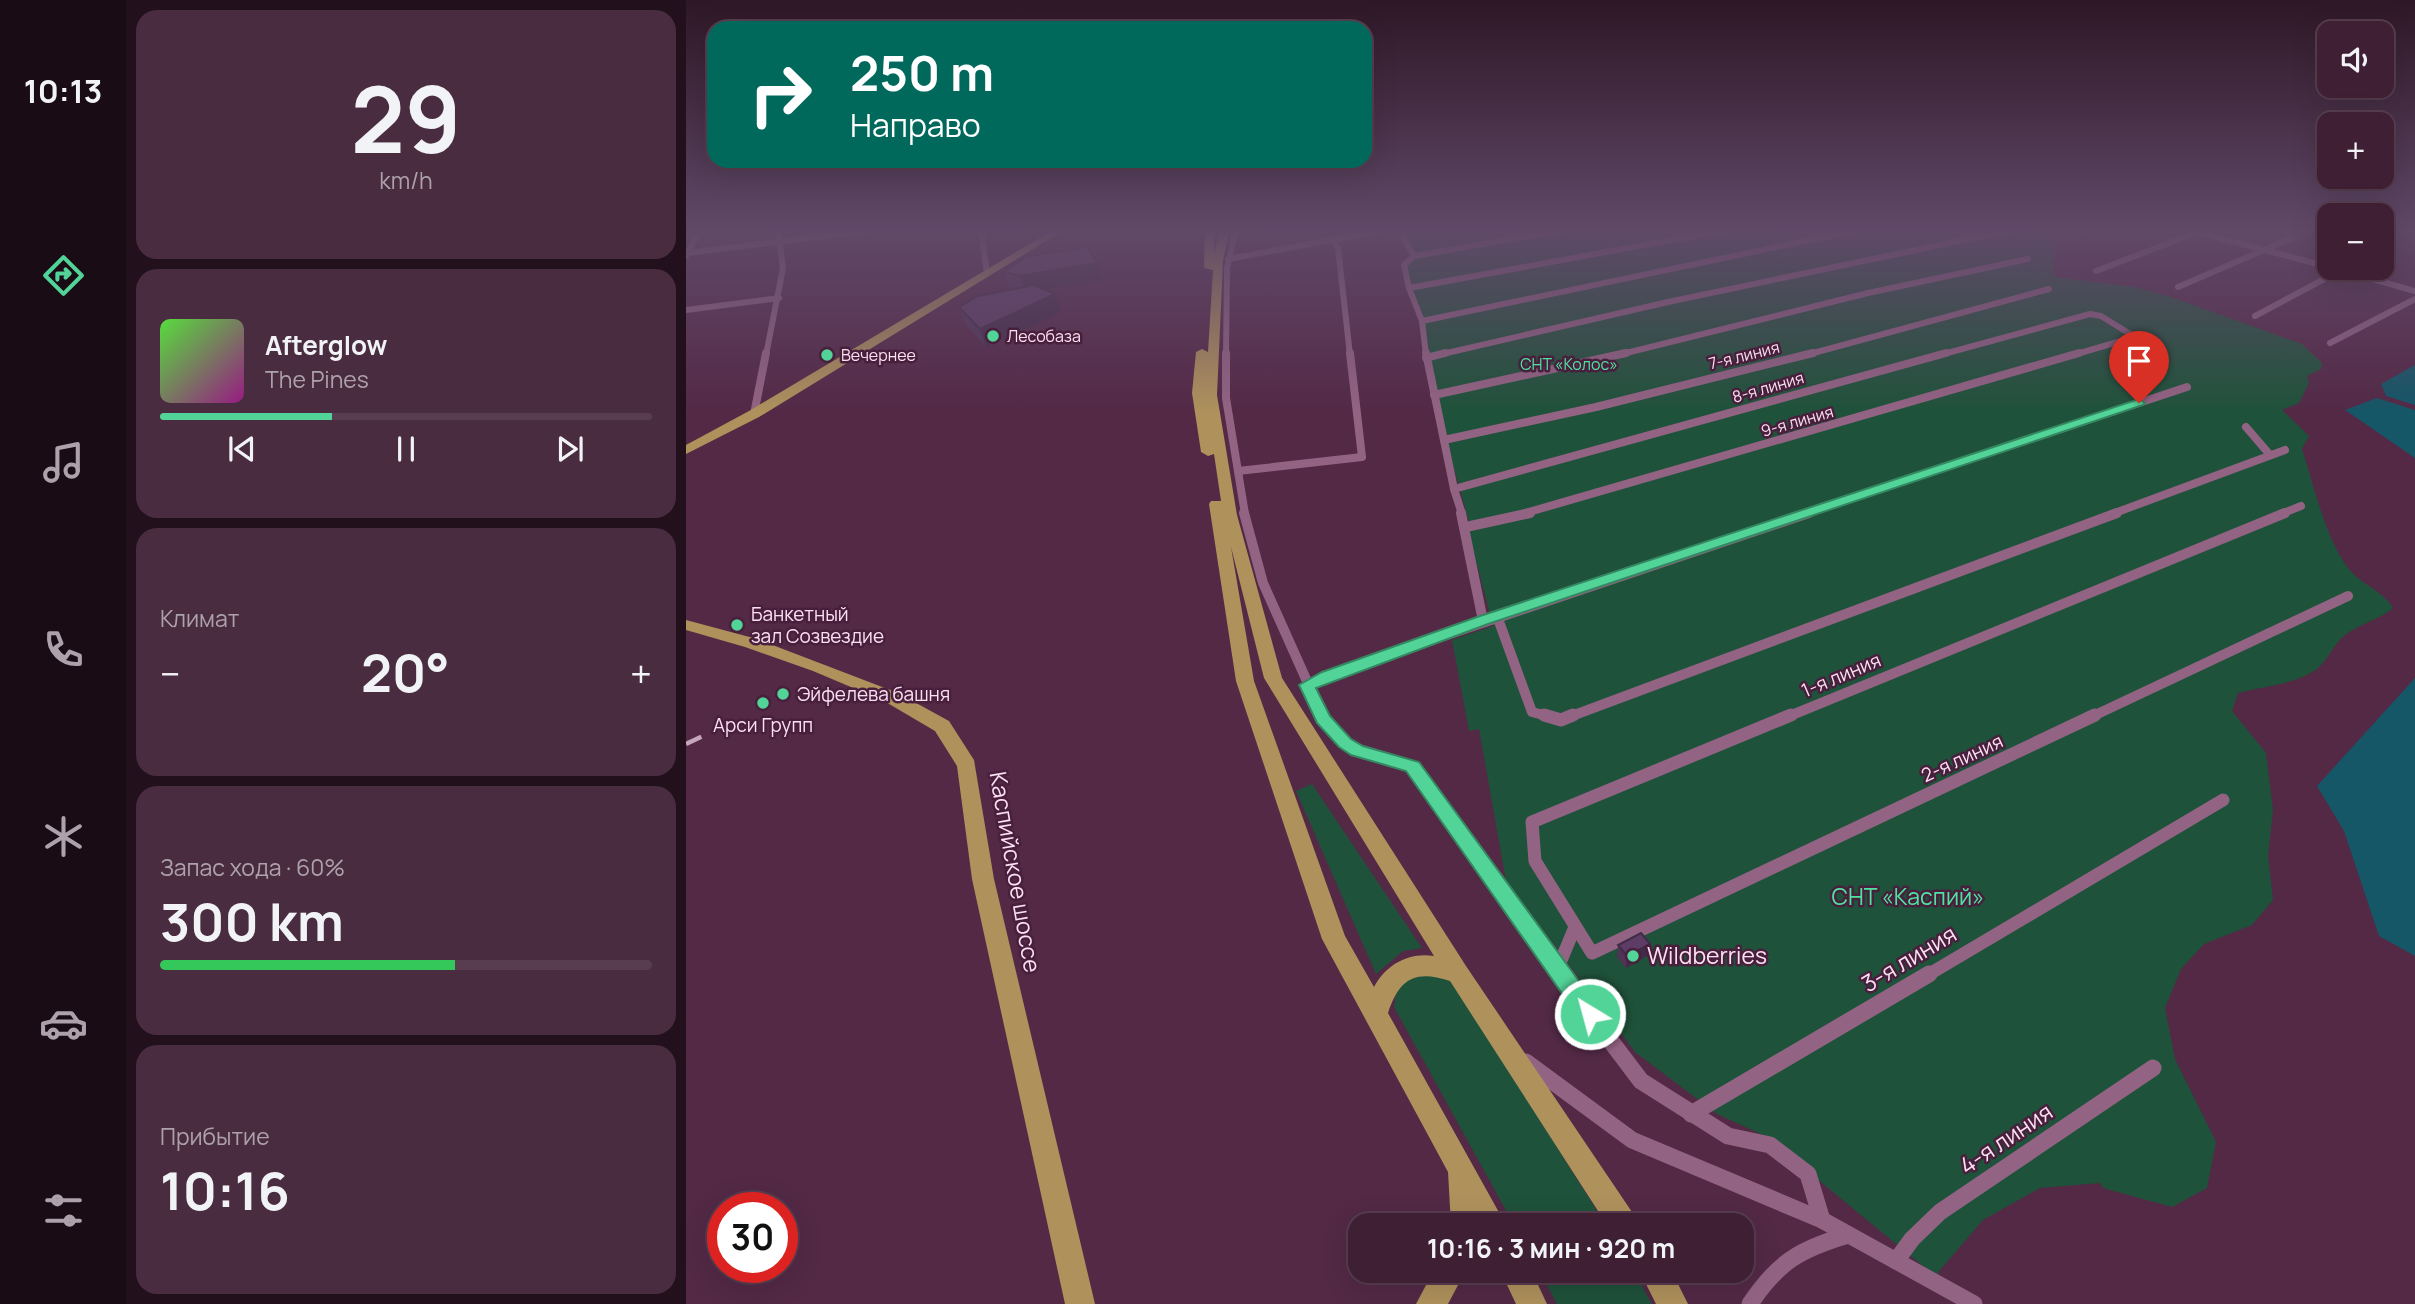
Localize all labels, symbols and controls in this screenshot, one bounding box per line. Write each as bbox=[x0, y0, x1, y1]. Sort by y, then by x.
map controls bbox=[2317, 21, 2394, 280]
button: sound bbox=[2317, 21, 2394, 98]
text: 250 m bbox=[850, 39, 994, 106]
icon: right bbox=[735, 49, 826, 140]
text: 29 bbox=[351, 56, 461, 180]
text: 10:13 bbox=[24, 69, 102, 113]
text: Направо bbox=[850, 103, 981, 147]
button: + bbox=[2317, 112, 2394, 189]
text: km/h bbox=[379, 164, 433, 196]
button: − bbox=[2317, 203, 2394, 280]
icon: directions bbox=[39, 251, 88, 300]
place label: Лесобаза bbox=[1007, 325, 1081, 347]
text: Afterglow bbox=[265, 327, 387, 363]
marker: Лесобаза bbox=[985, 328, 1001, 344]
pin bbox=[2109, 331, 2169, 403]
street label: 7-я линия bbox=[1706, 336, 1782, 374]
icon: arrive bbox=[2120, 342, 2158, 380]
place label: Вечернее bbox=[841, 344, 916, 366]
marker: Вечернее bbox=[819, 347, 835, 363]
park label: СНТ «Колос» bbox=[1520, 353, 1618, 375]
text: The Pines bbox=[265, 363, 369, 395]
street label: 8-я линия bbox=[1730, 366, 1806, 408]
street label: 9-я линия bbox=[1758, 400, 1836, 442]
icon: previous bbox=[223, 430, 261, 468]
icon: pause bbox=[387, 430, 425, 468]
icon: next bbox=[551, 430, 589, 468]
icon: music bbox=[39, 438, 88, 487]
place label: Банкетный зал Созвездие bbox=[751, 601, 884, 649]
text: Климат bbox=[160, 602, 239, 634]
marker: Банкетный зал Созвездие bbox=[729, 617, 745, 633]
icon: phone bbox=[39, 625, 88, 674]
text: 20° bbox=[361, 637, 450, 708]
text: − bbox=[160, 647, 181, 699]
text: + bbox=[630, 647, 652, 699]
street label: 1-я линия bbox=[1797, 647, 1885, 703]
place label: Эйфелева башня bbox=[797, 681, 950, 707]
marker: Эйфелева башня bbox=[775, 686, 791, 702]
marker: Арси Групп bbox=[755, 695, 771, 711]
place label: Арси Групп bbox=[713, 712, 813, 738]
street label: 2-я линия bbox=[1917, 728, 2007, 788]
street label: Каспийское шоссе bbox=[983, 769, 1049, 975]
icon: climate bbox=[39, 812, 88, 861]
text: Запас хода · 60% bbox=[160, 851, 345, 883]
park label: СНТ «Каспий» bbox=[1832, 880, 1984, 912]
text: 300 km bbox=[160, 886, 344, 957]
street label: 3-я линия bbox=[1855, 917, 1962, 999]
place label: Wildberries bbox=[1647, 939, 1767, 971]
marker: Wildberries bbox=[1625, 948, 1641, 964]
position arrow bbox=[1553, 977, 1627, 1051]
icon: car bbox=[39, 999, 88, 1048]
street label: 4-я линия bbox=[1952, 1095, 2058, 1181]
text: Прибытие bbox=[160, 1120, 270, 1152]
text: 10:16 bbox=[160, 1155, 290, 1226]
icon: filters bbox=[39, 1186, 88, 1235]
speed limit sign: 30 bbox=[707, 1192, 798, 1283]
text: 10:16 · 3 мин · 920 m bbox=[1427, 1230, 1675, 1266]

